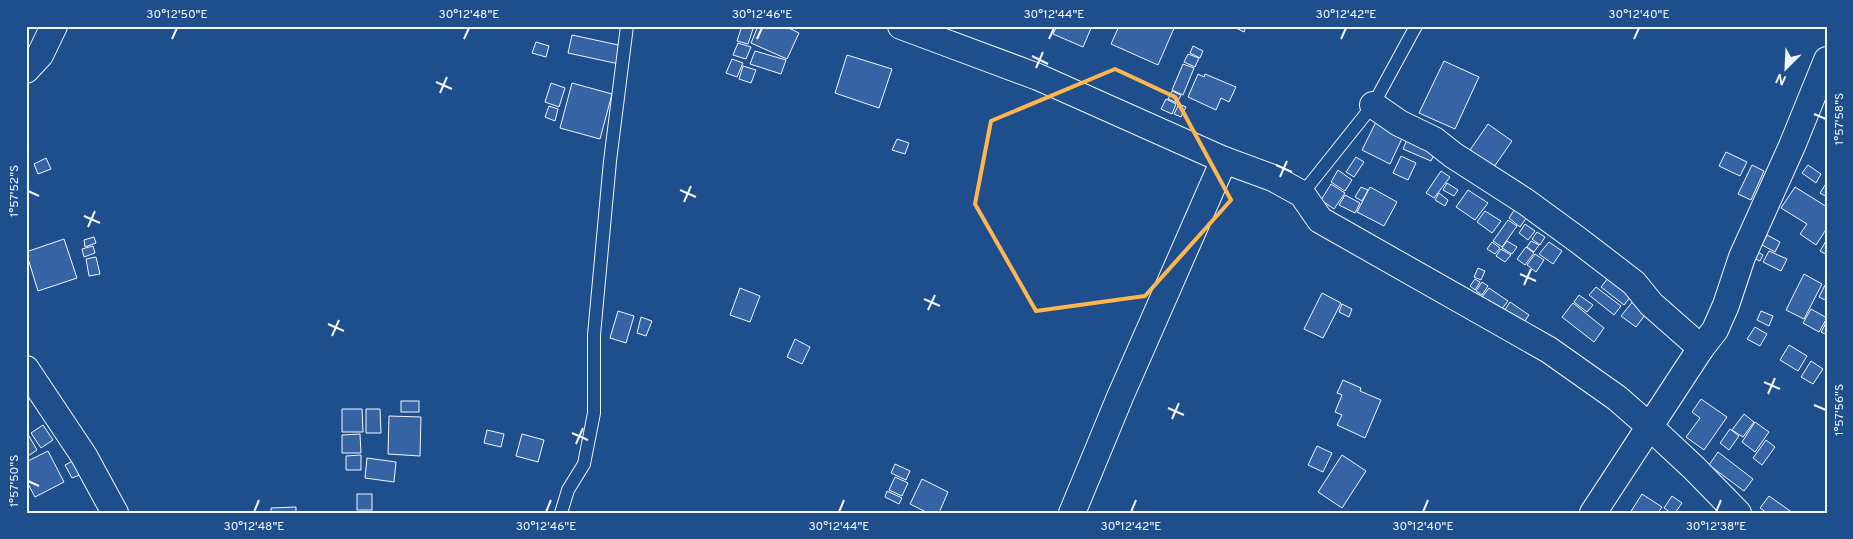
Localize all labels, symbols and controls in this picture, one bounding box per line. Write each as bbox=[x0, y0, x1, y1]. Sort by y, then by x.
text: 30°12'50"E bbox=[146, 7, 208, 23]
text: 30°12'48"E bbox=[439, 7, 499, 23]
text: 30°12'46"E bbox=[732, 7, 792, 23]
text: 30°12'44"E bbox=[1023, 7, 1085, 23]
text: 30°12'42"E bbox=[1316, 7, 1376, 23]
text: 30°12'40"E bbox=[1608, 7, 1670, 23]
north arrow bbox=[1760, 42, 1810, 92]
text: N bbox=[1773, 69, 1789, 88]
text: 1°57'58"S bbox=[1832, 93, 1848, 145]
text: 1°57'52"S bbox=[7, 165, 23, 217]
text: 1°57'56"S bbox=[1832, 384, 1848, 436]
text: 1°57'50"S bbox=[7, 455, 23, 507]
text: 30°12'48"E bbox=[224, 519, 284, 535]
text: 30°12'46"E bbox=[516, 519, 576, 535]
text: 30°12'44"E bbox=[808, 519, 870, 535]
text: 30°12'42"E bbox=[1101, 519, 1161, 535]
text: 30°12'40"E bbox=[1392, 519, 1454, 535]
text: 30°12'38"E bbox=[1686, 519, 1746, 535]

